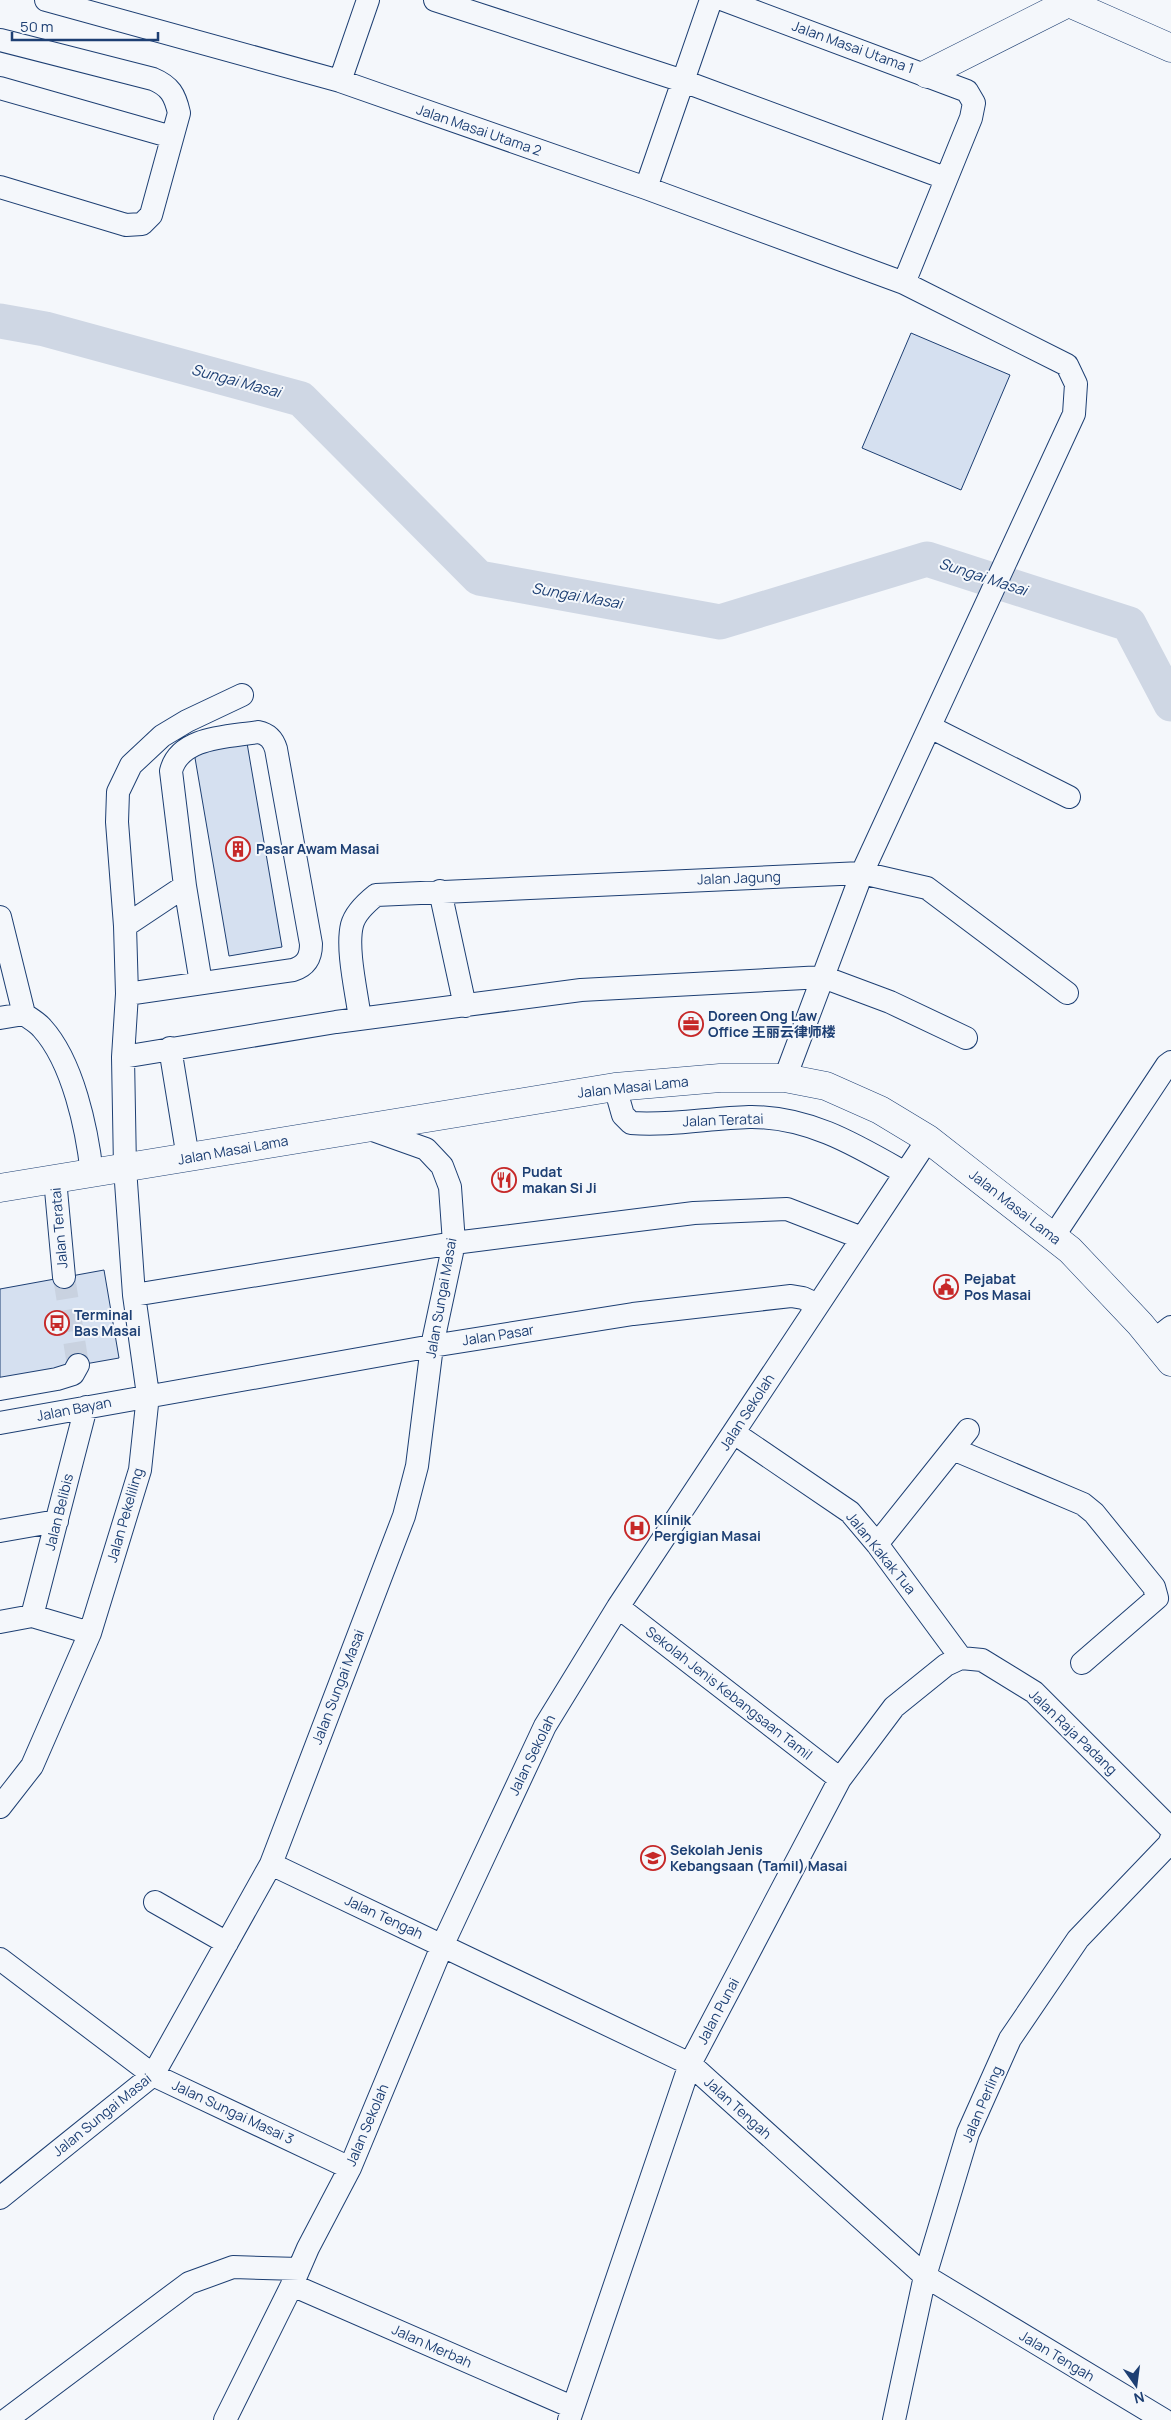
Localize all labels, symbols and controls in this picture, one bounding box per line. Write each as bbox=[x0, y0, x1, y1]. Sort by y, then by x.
scale bar bbox=[12, 10, 159, 42]
text: 50 m bbox=[20, 16, 54, 37]
street label: Jalan Masai Utama 1 bbox=[790, 16, 917, 77]
street label: Jalan Masai Utama 2 bbox=[414, 99, 544, 160]
water label: Sungai Masai bbox=[189, 359, 285, 403]
water label: Sungai Masai bbox=[936, 552, 1032, 601]
water label: Sungai Masai bbox=[530, 577, 626, 614]
building icon: Pasar Awam Masai bbox=[225, 836, 251, 862]
place label: Pasar Awam Masai bbox=[256, 839, 380, 858]
street label: Jalan Jagung bbox=[697, 867, 781, 888]
place label: Doreen Ong Law Office 王丽云律师楼 bbox=[708, 1006, 836, 1041]
office icon: Doreen Ong Law Office 王丽云律师楼 bbox=[678, 1011, 704, 1037]
street label: Jalan Masai Lama bbox=[576, 1071, 690, 1102]
street label: Jalan Teratai bbox=[682, 1109, 764, 1130]
street label: Jalan Masai Lama bbox=[176, 1130, 290, 1169]
place label: Pudat makan Si Ji bbox=[522, 1162, 597, 1197]
street label: Jalan Masai Lama bbox=[965, 1165, 1065, 1248]
restaurant icon: Pudat makan Si Ji bbox=[491, 1167, 517, 1193]
street label: Jalan Teratai bbox=[46, 1187, 71, 1269]
street label: Jalan Sungai Masai bbox=[421, 1236, 460, 1360]
place label: Pejabat Pos Masai bbox=[964, 1269, 1031, 1304]
public building icon: Pejabat Pos Masai bbox=[933, 1274, 959, 1300]
place label: Terminal Bas Masai bbox=[74, 1305, 141, 1340]
bus stop icon: Terminal Bas Masai bbox=[44, 1310, 70, 1336]
street label: Jalan Pasar bbox=[461, 1319, 535, 1350]
street label: Jalan Sekolah bbox=[715, 1370, 778, 1454]
street label: Jalan Bayan bbox=[35, 1392, 113, 1425]
street label: Jalan Pekeliling bbox=[102, 1465, 147, 1564]
street label: Jalan Belibis bbox=[40, 1471, 77, 1552]
street label: Jalan Kakak Tua bbox=[842, 1508, 920, 1598]
place label: Klinik Pergigian Masai bbox=[654, 1510, 761, 1545]
hospital icon: Klinik Pergigian Masai bbox=[624, 1515, 650, 1541]
street label: Sekolah Jenis Kebangsaan Tamil bbox=[642, 1622, 816, 1764]
street label: Jalan Sungai Masai bbox=[307, 1627, 368, 1747]
street label: Jalan Raja Padang bbox=[1025, 1685, 1122, 1779]
street label: Jalan Sekolah bbox=[504, 1711, 559, 1798]
place label: Sekolah Jenis Kebangsaan (Tamil) Masai bbox=[670, 1840, 847, 1875]
school or university icon: Sekolah Jenis Kebangsaan (Tamil) Masai bbox=[640, 1845, 666, 1871]
street label: Jalan Tengah bbox=[342, 1890, 426, 1943]
street label: Jalan Punai bbox=[692, 1974, 743, 2047]
street label: Jalan Perling bbox=[957, 2063, 1006, 2145]
street label: Jalan Sungai Masai bbox=[48, 2069, 155, 2160]
street label: Jalan Tengah bbox=[701, 2072, 776, 2143]
street label: Jalan Sungai Masai 3 bbox=[169, 2075, 297, 2148]
street label: Jalan Sekolah bbox=[341, 2081, 392, 2169]
street label: Jalan Merbah bbox=[389, 2319, 475, 2372]
street label: Jalan Tengah bbox=[1016, 2326, 1098, 2385]
north arrow bbox=[1111, 2360, 1161, 2410]
text: N bbox=[1132, 2388, 1146, 2409]

